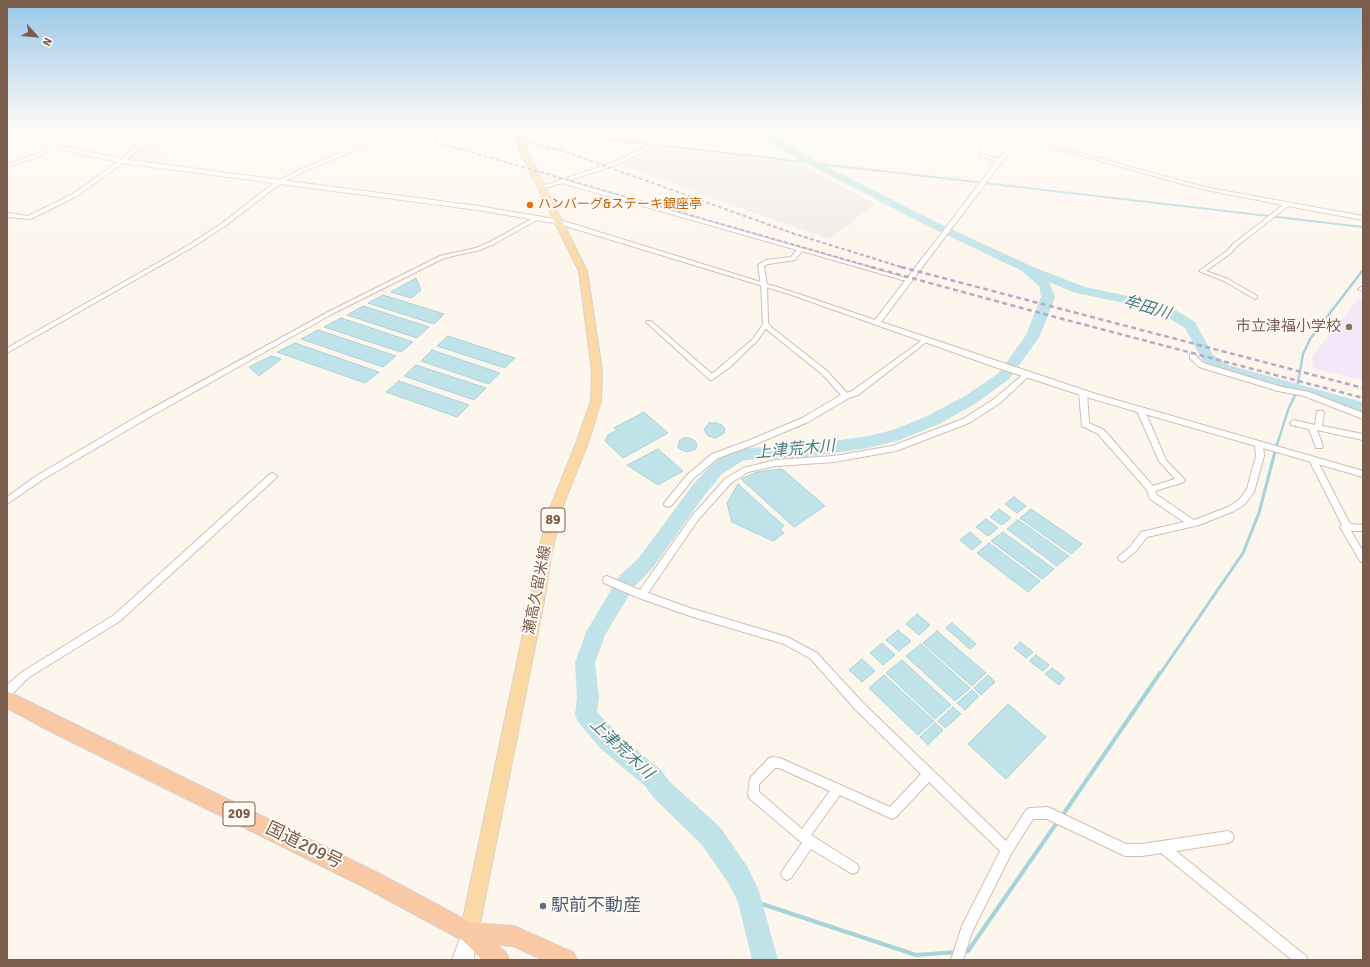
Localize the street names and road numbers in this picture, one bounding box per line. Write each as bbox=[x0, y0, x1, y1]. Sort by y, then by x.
road number: 89 bbox=[541, 508, 565, 532]
street label: 瀬高久留米線 bbox=[521, 544, 555, 636]
road number: 209 bbox=[223, 802, 255, 826]
street label: 国道209号 bbox=[262, 818, 346, 874]

